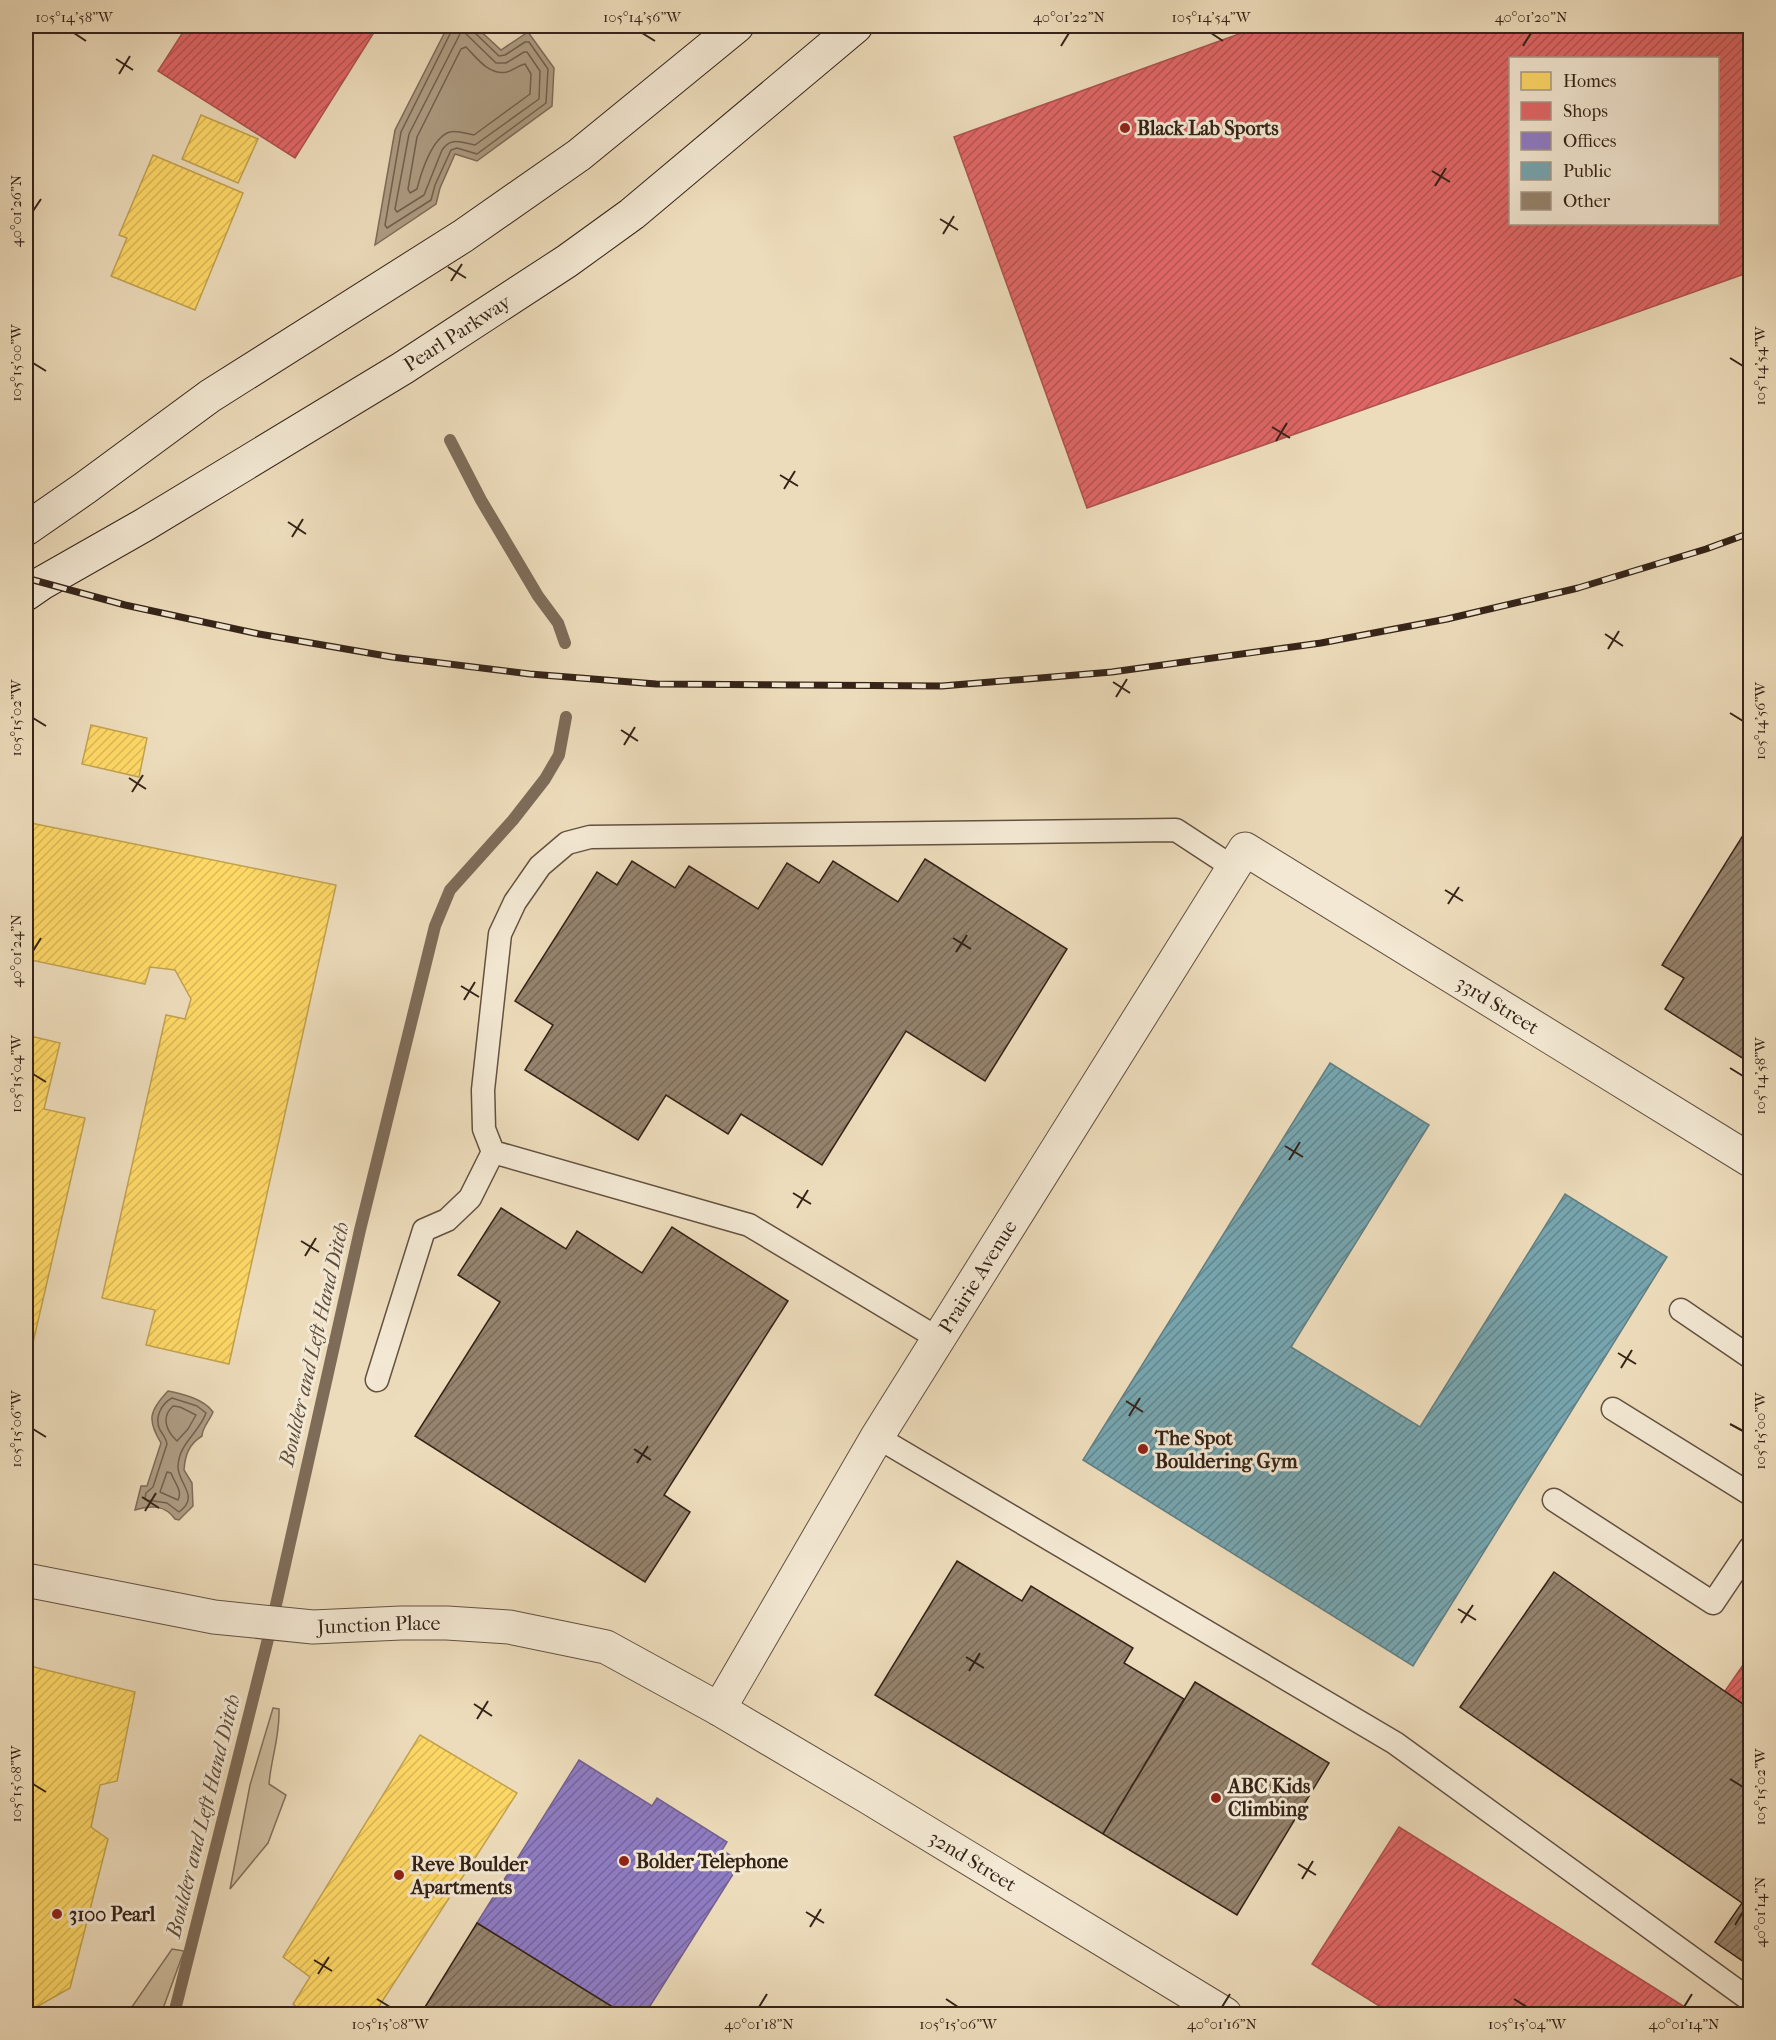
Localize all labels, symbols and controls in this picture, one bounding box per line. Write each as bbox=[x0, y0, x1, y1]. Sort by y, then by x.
text: 105°14'58"W bbox=[35, 8, 114, 26]
text: 105°14'56"W bbox=[603, 8, 682, 26]
text: 40°01'22"N bbox=[1033, 8, 1106, 26]
text: 105°14'54"W bbox=[1172, 8, 1252, 26]
text: 40°01'20"N bbox=[1495, 8, 1568, 26]
legend bbox=[1509, 57, 1719, 225]
text: Homes bbox=[1563, 71, 1617, 92]
text: Shops bbox=[1563, 101, 1608, 122]
place label: Black Lab Sports bbox=[1137, 117, 1279, 140]
marker: Black Lab Sports bbox=[1118, 121, 1132, 135]
text: Offices bbox=[1563, 131, 1617, 152]
text: Public bbox=[1563, 161, 1611, 182]
text: 40°01'26"N bbox=[7, 174, 25, 247]
text: Other bbox=[1563, 191, 1611, 212]
street label: Pearl Parkway bbox=[399, 289, 516, 376]
text: 105°15'00"W bbox=[7, 323, 25, 402]
text: 105°14'54"W bbox=[1751, 325, 1769, 405]
text: 105°15'02"W bbox=[7, 678, 25, 757]
text: 105°14'56"W bbox=[1751, 681, 1769, 760]
text: 40°01'24"N bbox=[7, 914, 25, 988]
street label: 33rd Street bbox=[1452, 971, 1543, 1039]
text: 105°15'04"W bbox=[7, 1034, 25, 1113]
text: 105°14'58"W bbox=[1751, 1036, 1769, 1115]
street label: Prairie Avenue bbox=[934, 1216, 1021, 1337]
water label: Boulder and Left Hand Ditch bbox=[274, 1219, 354, 1469]
text: 105°15'06"W bbox=[7, 1389, 25, 1468]
text: 105°15'00"W bbox=[1751, 1391, 1769, 1470]
place label: The Spot Bouldering Gym bbox=[1154, 1427, 1298, 1473]
marker: The Spot Bouldering Gym bbox=[1136, 1442, 1150, 1456]
street label: Junction Place bbox=[315, 1611, 441, 1638]
water label: Boulder and Left Hand Ditch bbox=[161, 1692, 245, 1941]
text: 105°15'08"W bbox=[7, 1744, 25, 1822]
text: 105°15'02"W bbox=[1751, 1747, 1769, 1826]
place label: ABC Kids Climbing bbox=[1226, 1775, 1311, 1821]
marker: ABC Kids Climbing bbox=[1209, 1791, 1223, 1805]
street label: 32nd Street bbox=[925, 1825, 1021, 1896]
place label: Bolder Telephone bbox=[636, 1850, 788, 1873]
place label: Reve Boulder Apartments bbox=[409, 1853, 528, 1899]
marker: Bolder Telephone bbox=[617, 1854, 631, 1868]
marker: Reve Boulder Apartments bbox=[392, 1868, 406, 1882]
text: 40°01'14"N bbox=[1751, 1876, 1769, 1947]
place label: 3100 Pearl bbox=[69, 1903, 156, 1926]
marker: 3100 Pearl bbox=[50, 1907, 64, 1921]
text: 105°15'08"W bbox=[352, 2015, 430, 2033]
text: 40°01'18"N bbox=[724, 2015, 794, 2033]
text: 105°15'06"W bbox=[919, 2015, 998, 2033]
text: 40°01'16"N bbox=[1187, 2015, 1258, 2033]
text: 105°15'04"W bbox=[1488, 2015, 1567, 2033]
text: 40°01'14"N bbox=[1649, 2015, 1720, 2033]

